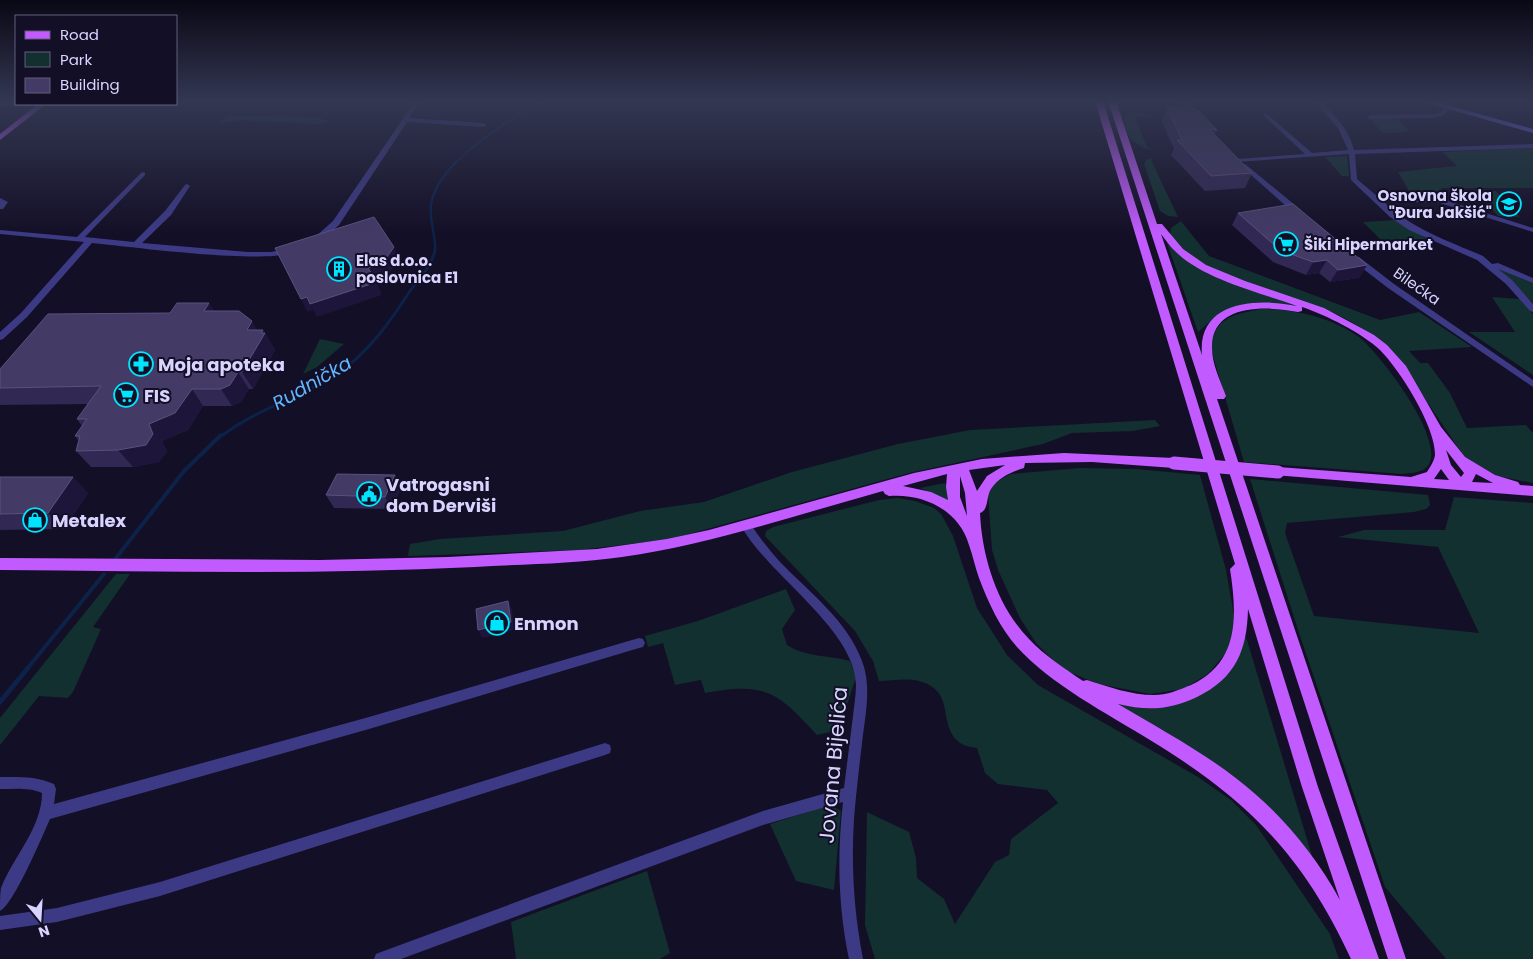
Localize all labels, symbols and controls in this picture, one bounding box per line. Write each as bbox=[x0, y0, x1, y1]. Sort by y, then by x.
legend bbox=[15, 15, 178, 105]
text: Road bbox=[60, 24, 99, 45]
text: Park bbox=[60, 49, 92, 70]
text: Building bbox=[60, 74, 120, 95]
place label: Osnovna škola "Đura Jakšić" bbox=[1378, 185, 1492, 223]
school or university icon: Osnovna škola "Đura Jakšić" bbox=[1496, 191, 1522, 217]
supermarket icon: Šiki Hipermarket bbox=[1273, 231, 1299, 257]
place label: Šiki Hipermarket bbox=[1304, 234, 1433, 255]
place label: Elas d.o.o. poslovnica E1 bbox=[356, 250, 458, 288]
building icon: Elas d.o.o. poslovnica E1 bbox=[326, 256, 352, 282]
street label: Bilećka bbox=[1389, 262, 1445, 310]
water label: Rudnička bbox=[267, 349, 357, 417]
pharmacy icon: Moja apoteka bbox=[128, 351, 154, 377]
place label: Moja apoteka bbox=[158, 352, 285, 377]
supermarket icon: FIS bbox=[113, 382, 139, 408]
place label: FIS bbox=[144, 383, 170, 408]
place label: Vatrogasni dom Derviši bbox=[386, 472, 496, 518]
public building icon: Vatrogasni dom Derviši bbox=[356, 481, 382, 507]
shop icon: Metalex bbox=[22, 507, 48, 533]
place label: Metalex bbox=[52, 508, 127, 533]
shop icon: Enmon bbox=[484, 610, 510, 636]
place label: Enmon bbox=[514, 611, 579, 636]
street label: Jovana Bijelića bbox=[812, 685, 854, 845]
north arrow bbox=[15, 894, 65, 944]
text: N bbox=[36, 920, 52, 943]

